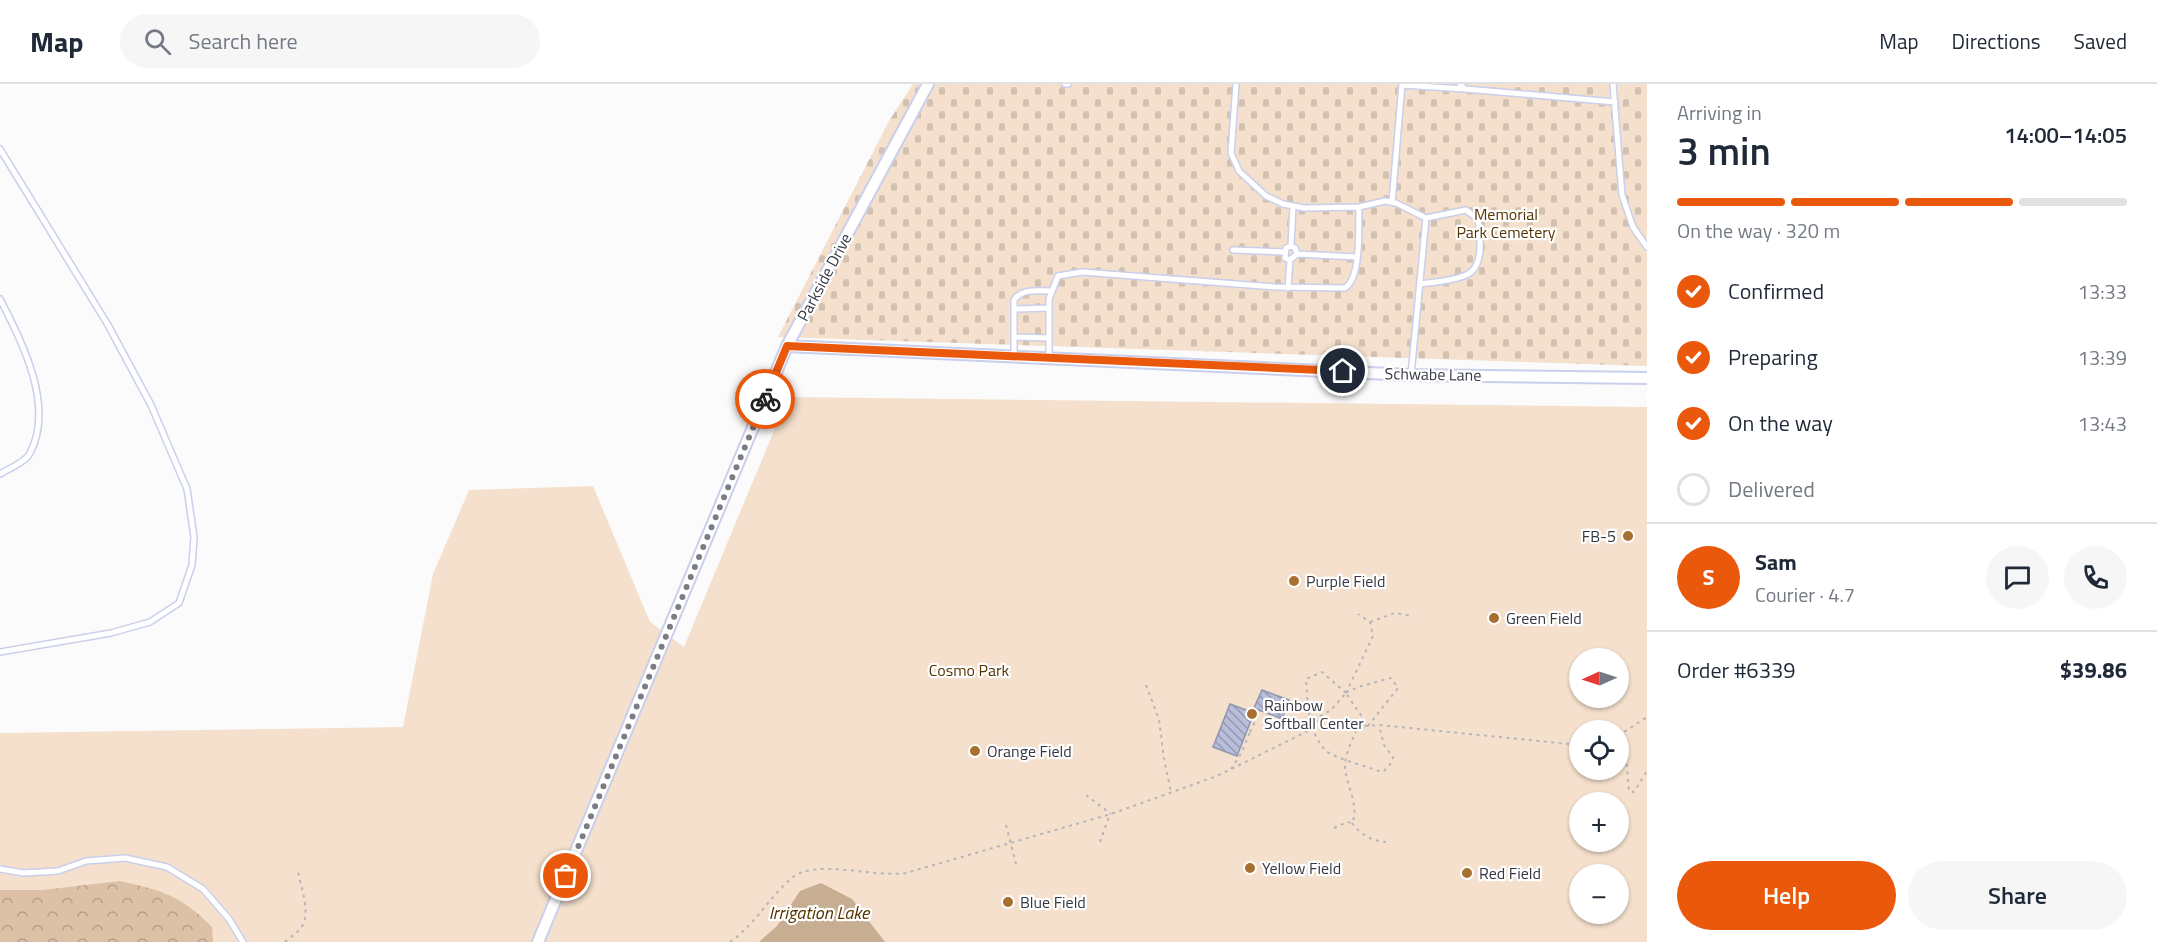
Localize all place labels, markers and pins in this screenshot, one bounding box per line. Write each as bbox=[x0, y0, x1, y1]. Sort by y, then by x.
pin bbox=[1317, 345, 1368, 396]
place label: FB-5 bbox=[1582, 524, 1616, 548]
marker: FB-5 bbox=[1621, 529, 1635, 543]
place label: Purple Field bbox=[1306, 569, 1385, 593]
marker: Purple Field bbox=[1287, 574, 1301, 588]
place label: Green Field bbox=[1506, 606, 1582, 630]
marker: Green Field bbox=[1487, 611, 1501, 625]
place label: Rainbow Softball Center bbox=[1264, 693, 1364, 735]
marker: Rainbow Softball Center bbox=[1245, 707, 1259, 721]
place label: Orange Field bbox=[987, 739, 1072, 763]
marker: Orange Field bbox=[968, 744, 982, 758]
pin bbox=[540, 850, 591, 901]
place label: Yellow Field bbox=[1262, 856, 1341, 880]
marker: Yellow Field bbox=[1243, 861, 1257, 875]
place label: Red Field bbox=[1479, 861, 1541, 885]
marker: Red Field bbox=[1460, 866, 1474, 880]
place label: Blue Field bbox=[1020, 890, 1086, 914]
marker: Blue Field bbox=[1001, 895, 1015, 909]

